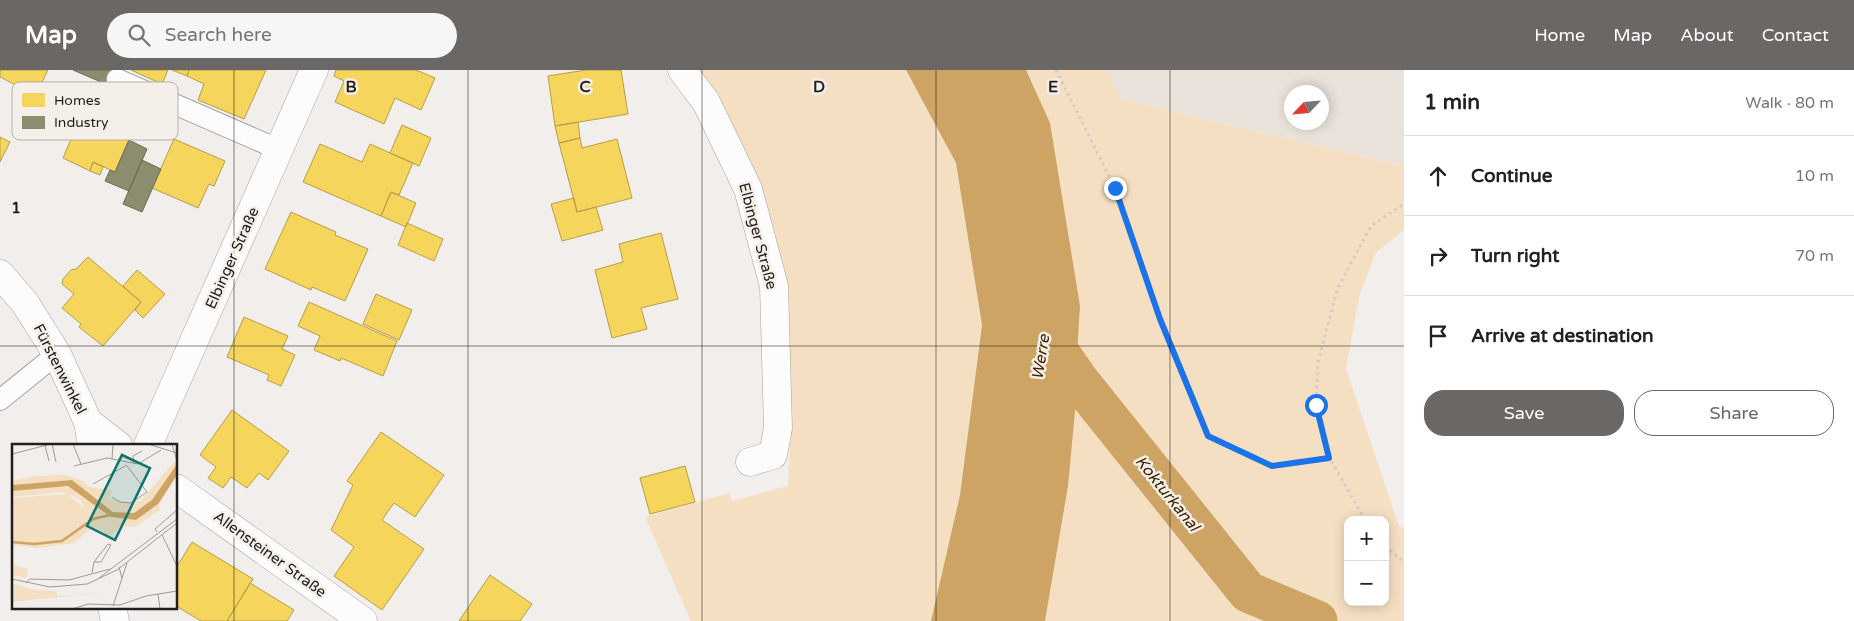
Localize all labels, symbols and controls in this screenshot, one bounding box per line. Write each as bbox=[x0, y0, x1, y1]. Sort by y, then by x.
search box bbox=[107, 13, 457, 58]
text: Map bbox=[25, 21, 77, 50]
icon: search bbox=[125, 21, 153, 49]
text: Search here bbox=[165, 24, 272, 46]
text: Home bbox=[1534, 24, 1585, 46]
text: Map bbox=[1613, 24, 1652, 46]
text: About bbox=[1680, 24, 1734, 46]
text: Contact bbox=[1762, 24, 1829, 46]
text: B bbox=[345, 77, 357, 97]
text: C bbox=[579, 77, 591, 97]
text: D bbox=[813, 77, 825, 97]
text: E bbox=[1048, 77, 1058, 97]
legend bbox=[12, 82, 178, 140]
north arrow bbox=[1284, 85, 1329, 130]
text: 1 min bbox=[1424, 90, 1480, 115]
text: Homes bbox=[54, 92, 101, 109]
text: Walk · 80 m bbox=[1745, 93, 1834, 113]
text: Industry bbox=[54, 114, 109, 131]
icon: ahead bbox=[1424, 162, 1452, 190]
text: Continue bbox=[1471, 165, 1553, 187]
text: 10 m bbox=[1795, 166, 1834, 186]
route end bbox=[1104, 177, 1127, 200]
street label: Elbinger Straße bbox=[735, 181, 781, 291]
text: 1 bbox=[11, 198, 21, 218]
street label: Elbinger Straße bbox=[201, 204, 263, 312]
icon: right bbox=[1424, 242, 1452, 270]
text: Turn right bbox=[1471, 245, 1559, 267]
text: 70 m bbox=[1795, 246, 1834, 266]
street label: Fürstenwinkel bbox=[30, 321, 90, 417]
icon: arrive bbox=[1424, 322, 1452, 350]
text: Arrive at destination bbox=[1471, 325, 1654, 347]
water label: Werre bbox=[1028, 332, 1055, 381]
button: Save bbox=[1424, 390, 1624, 436]
button: Share bbox=[1634, 390, 1834, 436]
route start bbox=[1305, 394, 1328, 417]
inset map bbox=[12, 444, 178, 608]
water label: Kokturkanal bbox=[1131, 452, 1205, 537]
street label: Allensteiner Straße bbox=[210, 507, 330, 601]
map controls bbox=[1344, 516, 1389, 606]
button: + bbox=[1344, 516, 1389, 561]
button: − bbox=[1344, 561, 1389, 606]

